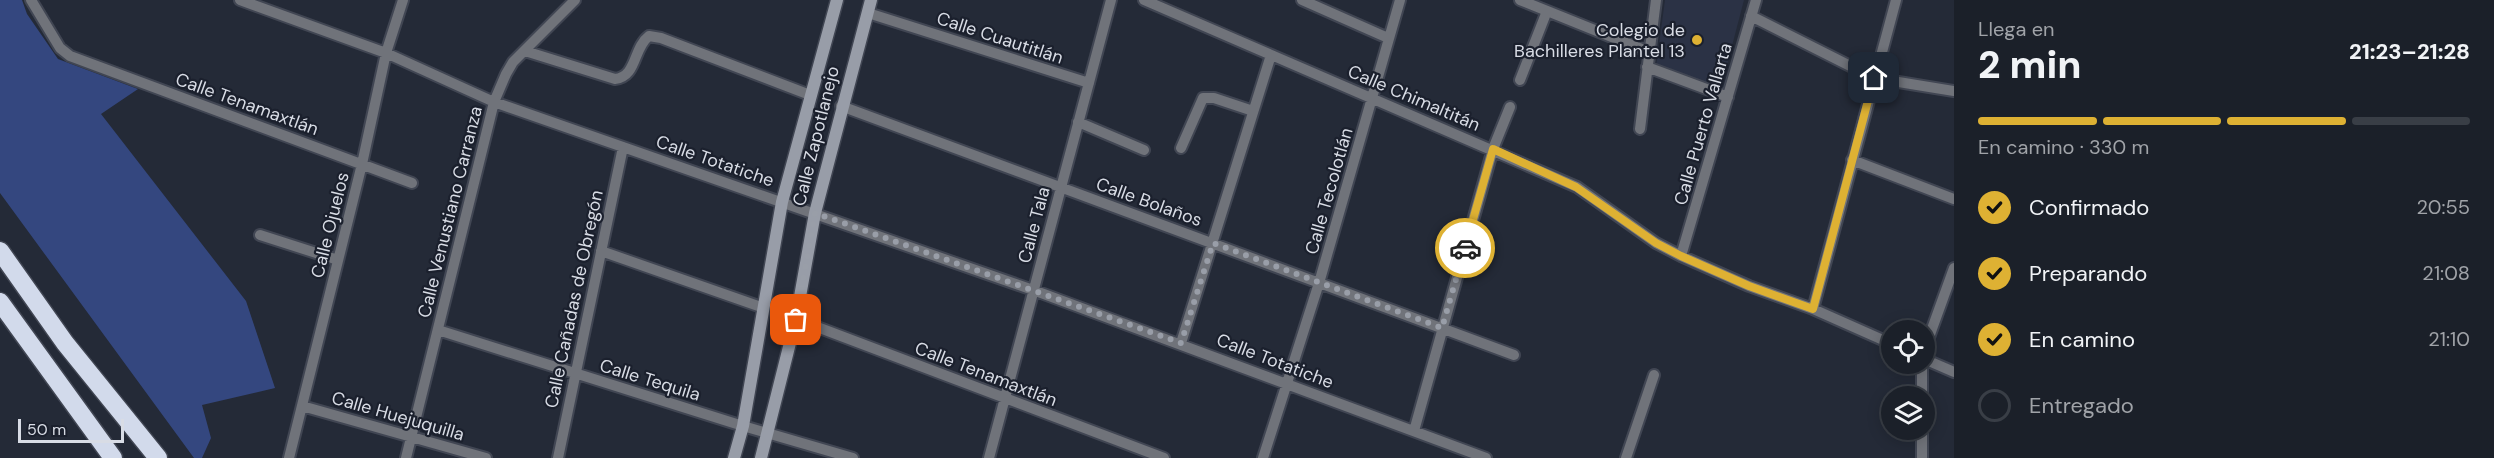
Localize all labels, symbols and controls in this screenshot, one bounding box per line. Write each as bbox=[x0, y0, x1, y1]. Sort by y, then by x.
street label: Calle Cuautitlán bbox=[934, 6, 1066, 70]
text: Llega en bbox=[1978, 16, 2055, 42]
place label: Colegio de Bachilleres Plantel 13 bbox=[1514, 18, 1685, 63]
marker: Colegio de Bachilleres Plantel 13 bbox=[1690, 33, 1704, 47]
text: 21:23–21:28 bbox=[2349, 37, 2470, 66]
text: 2 min bbox=[1978, 39, 2082, 90]
street label: Calle Puerto Vallarta bbox=[1668, 40, 1738, 208]
pin bbox=[1848, 52, 1899, 103]
street label: Calle Chimaltitán bbox=[1344, 59, 1484, 137]
icon: home bbox=[1857, 61, 1890, 94]
street label: Calle Zapotlanejo bbox=[787, 64, 845, 208]
street label: Calle Tenamaxtlán bbox=[172, 67, 322, 141]
street label: Calle Venustiano Carranza bbox=[412, 104, 488, 320]
street label: Calle Tecolotlán bbox=[1299, 125, 1359, 257]
street label: Calle Totatiche bbox=[653, 130, 777, 192]
text: En camino · 330 m bbox=[1978, 134, 2149, 160]
street label: Calle Ojuelos bbox=[305, 170, 355, 280]
street label: Calle Bolaños bbox=[1093, 172, 1205, 232]
street label: Calle Tala bbox=[1012, 184, 1056, 266]
street label: Calle Cañadas de Obregón bbox=[539, 188, 609, 410]
icon: check bbox=[1978, 191, 2011, 224]
text: Confirmado bbox=[2029, 193, 2149, 222]
text: 20:55 bbox=[2417, 194, 2470, 220]
courier bbox=[1435, 218, 1495, 278]
icon: car bbox=[1449, 232, 1482, 265]
icon: check bbox=[1978, 257, 2011, 290]
text: Preparando bbox=[2029, 259, 2147, 288]
text: 21:08 bbox=[2422, 260, 2470, 286]
pin bbox=[770, 294, 821, 345]
icon: bag bbox=[779, 303, 812, 336]
map controls bbox=[1881, 320, 1935, 440]
button: locate bbox=[1881, 320, 1935, 374]
icon: check bbox=[1978, 323, 2011, 356]
text: En camino bbox=[2029, 325, 2135, 354]
text: 21:10 bbox=[2428, 326, 2470, 352]
street label: Calle Totatiche bbox=[1213, 328, 1337, 394]
street label: Calle Tenamaxtlán bbox=[911, 336, 1061, 412]
street label: Calle Tequila bbox=[597, 353, 703, 407]
street label: Calle Huejuquilla bbox=[329, 386, 467, 446]
button: layers bbox=[1881, 386, 1935, 440]
text: Entregado bbox=[2029, 391, 2134, 420]
scale bar bbox=[18, 416, 124, 444]
text: 50 m bbox=[27, 419, 66, 440]

